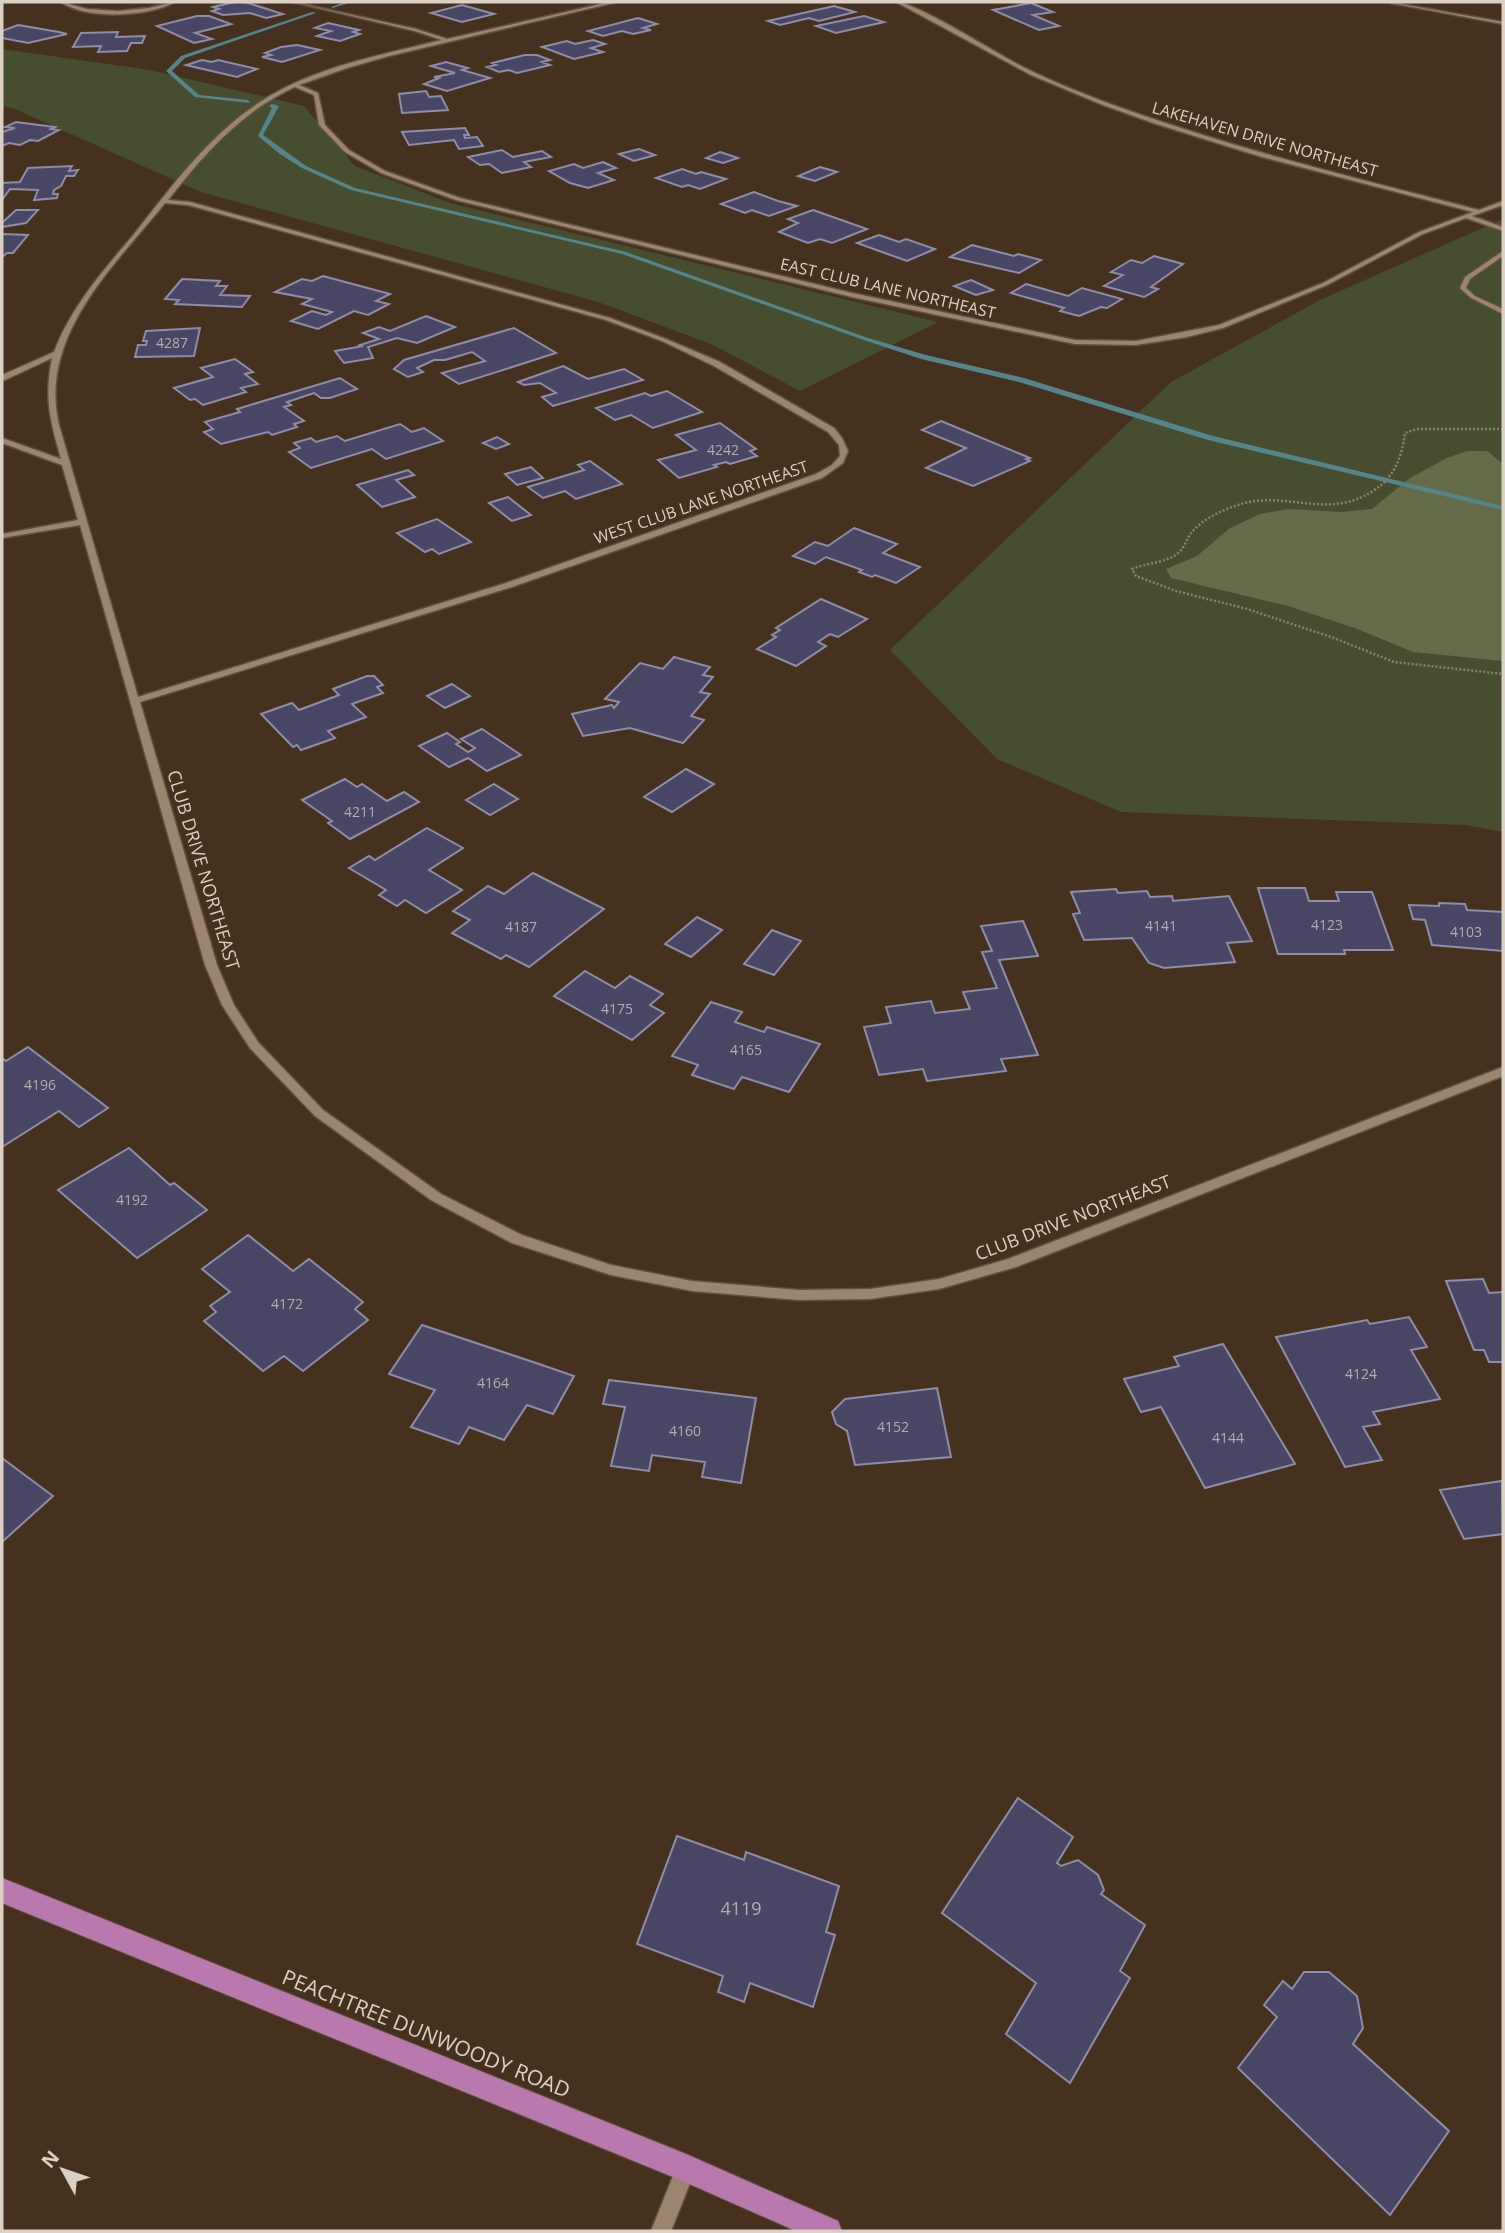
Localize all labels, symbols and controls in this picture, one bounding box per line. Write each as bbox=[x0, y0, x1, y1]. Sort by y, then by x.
street label: LAKEHAVEN DRIVE NORTHEAST bbox=[1150, 96, 1381, 182]
street label: EAST CLUB LANE NORTHEAST bbox=[778, 252, 998, 324]
house number: 4287 bbox=[156, 333, 188, 352]
house number: 4242 bbox=[707, 440, 739, 459]
street label: WEST CLUB LANE NORTHEAST bbox=[591, 455, 811, 549]
street label: CLUB DRIVE NORTHEAST bbox=[162, 767, 246, 973]
house number: 4211 bbox=[344, 802, 376, 821]
house number: 4123 bbox=[1311, 915, 1343, 934]
house number: 4141 bbox=[1145, 916, 1177, 935]
house number: 4187 bbox=[505, 917, 537, 936]
house number: 4103 bbox=[1450, 922, 1482, 941]
house number: 4175 bbox=[601, 999, 633, 1018]
house number: 4165 bbox=[730, 1040, 762, 1059]
house number: 4196 bbox=[24, 1075, 56, 1094]
street label: CLUB DRIVE NORTHEAST bbox=[971, 1169, 1174, 1266]
house number: 4192 bbox=[116, 1190, 148, 1209]
house number: 4172 bbox=[271, 1294, 303, 1313]
house number: 4124 bbox=[1345, 1364, 1377, 1383]
house number: 4164 bbox=[477, 1373, 509, 1392]
house number: 4152 bbox=[877, 1417, 909, 1436]
house number: 4160 bbox=[669, 1421, 701, 1440]
house number: 4144 bbox=[1212, 1428, 1244, 1447]
house number: 4119 bbox=[720, 1896, 762, 1920]
street label: PEACHTREE DUNWOODY ROAD bbox=[278, 1962, 575, 2104]
north arrow bbox=[28, 2135, 98, 2205]
text: N bbox=[35, 2145, 65, 2173]

